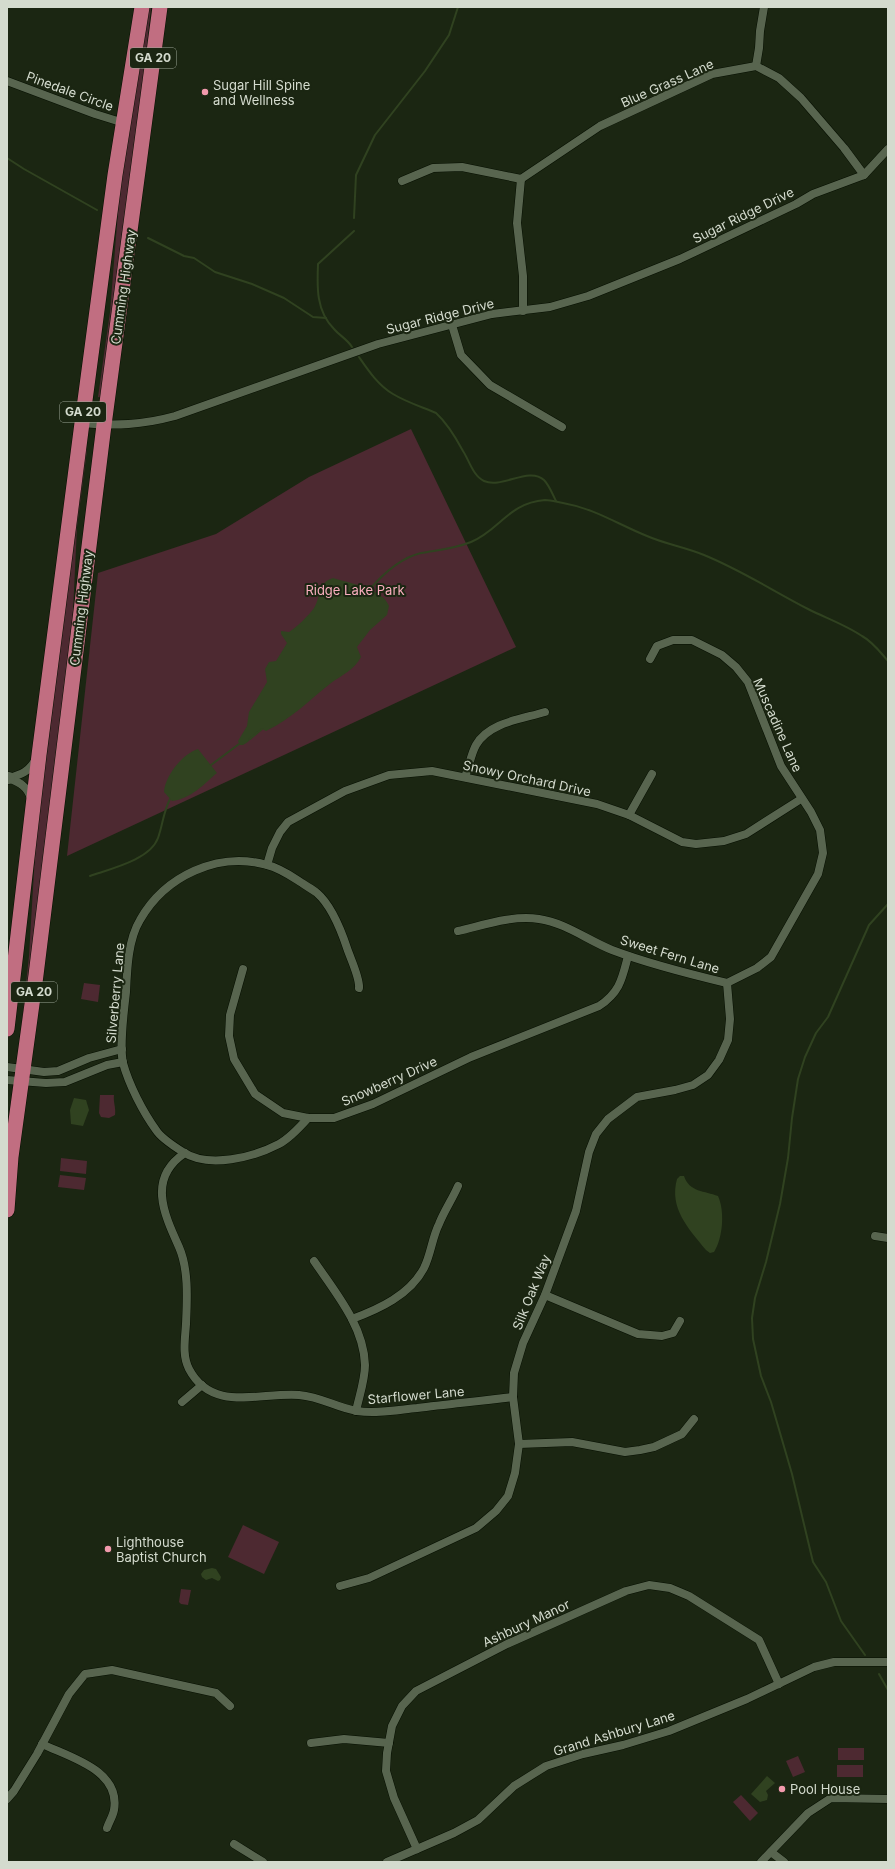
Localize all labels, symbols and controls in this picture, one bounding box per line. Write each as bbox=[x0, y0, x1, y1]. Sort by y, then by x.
road number: GA 20 bbox=[130, 48, 176, 68]
street label: Blue Grass Lane bbox=[618, 55, 716, 111]
street label: Pinedale Circle bbox=[24, 68, 116, 114]
place label: Sugar Hill Spine and Wellness bbox=[213, 77, 310, 108]
marker: Sugar Hill Spine and Wellness bbox=[200, 87, 210, 97]
street label: Sugar Ridge Drive bbox=[690, 184, 796, 246]
street label: Cumming Highway bbox=[107, 228, 139, 346]
street label: Sugar Ridge Drive bbox=[384, 295, 496, 337]
road number: GA 20 bbox=[60, 402, 106, 422]
street label: Cumming Highway bbox=[66, 549, 96, 667]
park label: Ridge Lake Park bbox=[305, 582, 405, 598]
street label: Muscadine Lane bbox=[750, 676, 806, 774]
street label: Snowy Orchard Drive bbox=[461, 757, 593, 799]
street label: Sweet Fern Lane bbox=[618, 931, 722, 977]
street label: Silverberry Lane bbox=[103, 942, 127, 1044]
road number: GA 20 bbox=[11, 982, 57, 1002]
street label: Snowberry Drive bbox=[339, 1053, 439, 1109]
street label: Silk Oak Way bbox=[509, 1252, 553, 1332]
street label: Starflower Lane bbox=[367, 1383, 465, 1407]
place label: Lighthouse Baptist Church bbox=[116, 1534, 207, 1565]
marker: Lighthouse Baptist Church bbox=[103, 1544, 113, 1554]
street label: Ashbury Manor bbox=[480, 1596, 572, 1650]
street label: Grand Ashbury Lane bbox=[551, 1707, 677, 1759]
place label: Pool House bbox=[790, 1781, 860, 1797]
marker: Pool House bbox=[777, 1784, 787, 1794]

